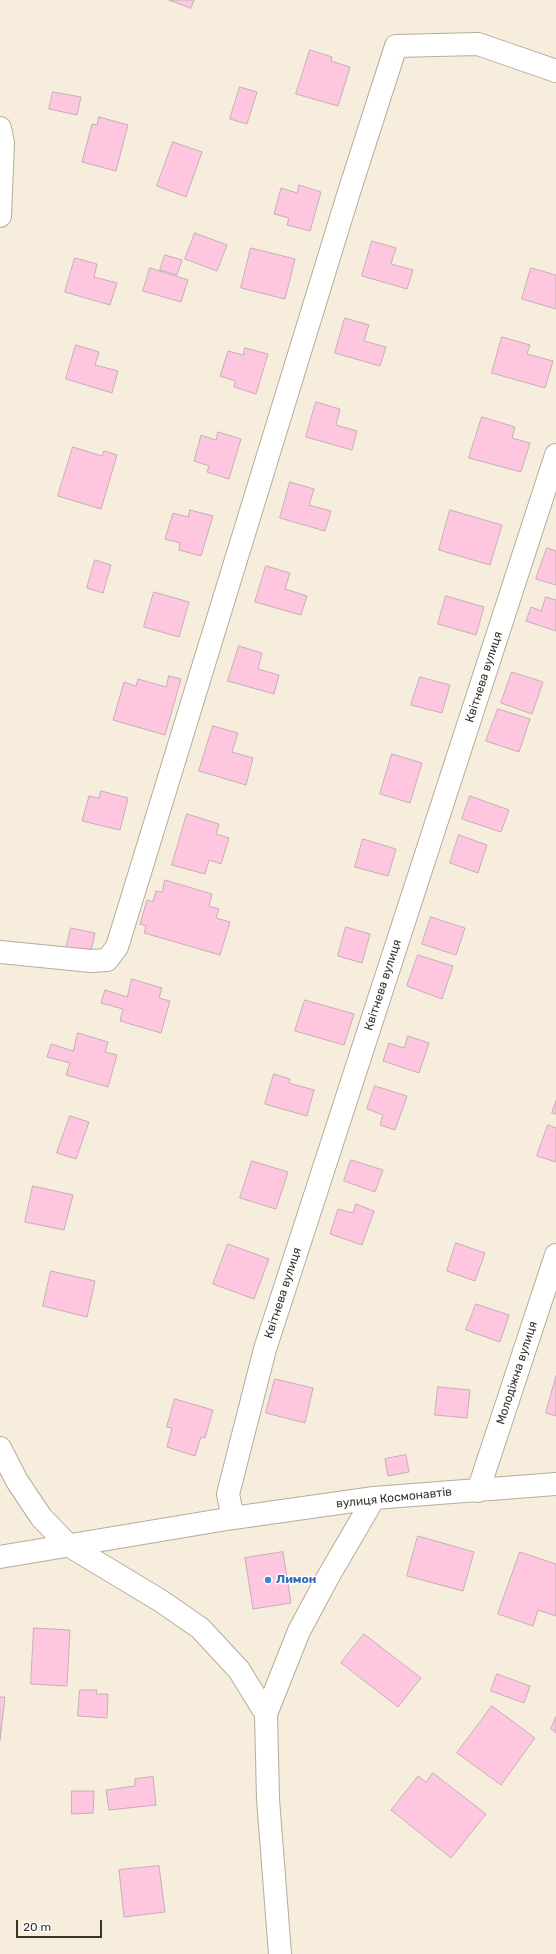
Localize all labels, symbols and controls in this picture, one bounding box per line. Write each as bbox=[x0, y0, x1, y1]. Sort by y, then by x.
street label: Квітнева вулиця bbox=[462, 630, 506, 724]
street label: Квітнева вулиця bbox=[361, 938, 405, 1032]
street label: Квітнева вулиця bbox=[261, 1246, 305, 1340]
street label: Молодіжна вулиця bbox=[493, 1319, 541, 1427]
street label: вулиця Космонавтів bbox=[335, 1485, 453, 1511]
place label: Лимон bbox=[276, 1573, 316, 1587]
marker: Лимон bbox=[263, 1575, 273, 1585]
scale bar bbox=[18, 1912, 104, 1938]
text: 20 m bbox=[23, 1920, 51, 1934]

